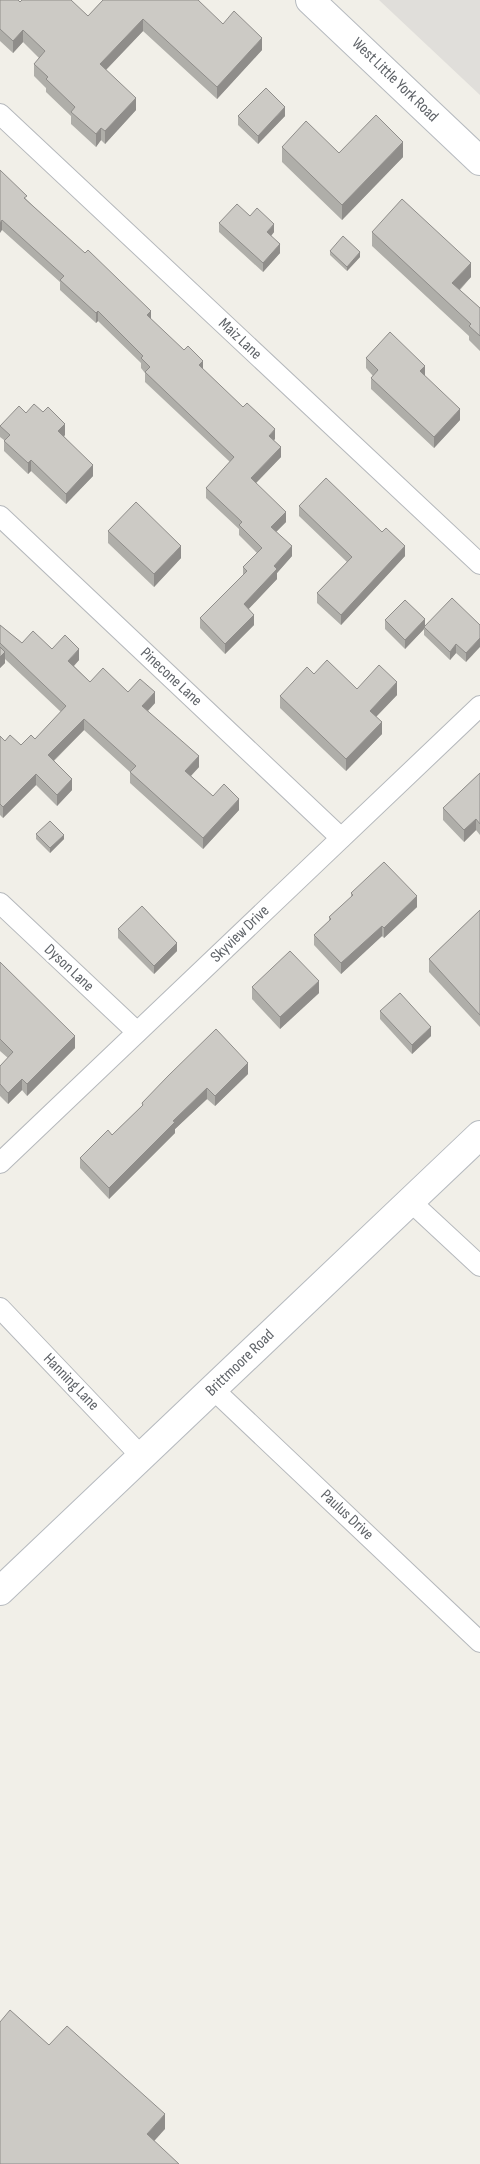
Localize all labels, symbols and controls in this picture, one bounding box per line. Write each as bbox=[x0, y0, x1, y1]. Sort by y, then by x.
street label: West Little York Road bbox=[348, 34, 442, 126]
street label: Maiz Lane bbox=[214, 314, 266, 364]
street label: Pinecone Lane bbox=[136, 644, 206, 710]
street label: Skyview Drive bbox=[207, 901, 273, 967]
street label: Dyson Lane bbox=[40, 940, 98, 996]
street label: Brittmoore Road bbox=[202, 1326, 278, 1400]
street label: Hanning Lane bbox=[39, 1349, 103, 1415]
street label: Paulus Drive bbox=[317, 1486, 377, 1544]

